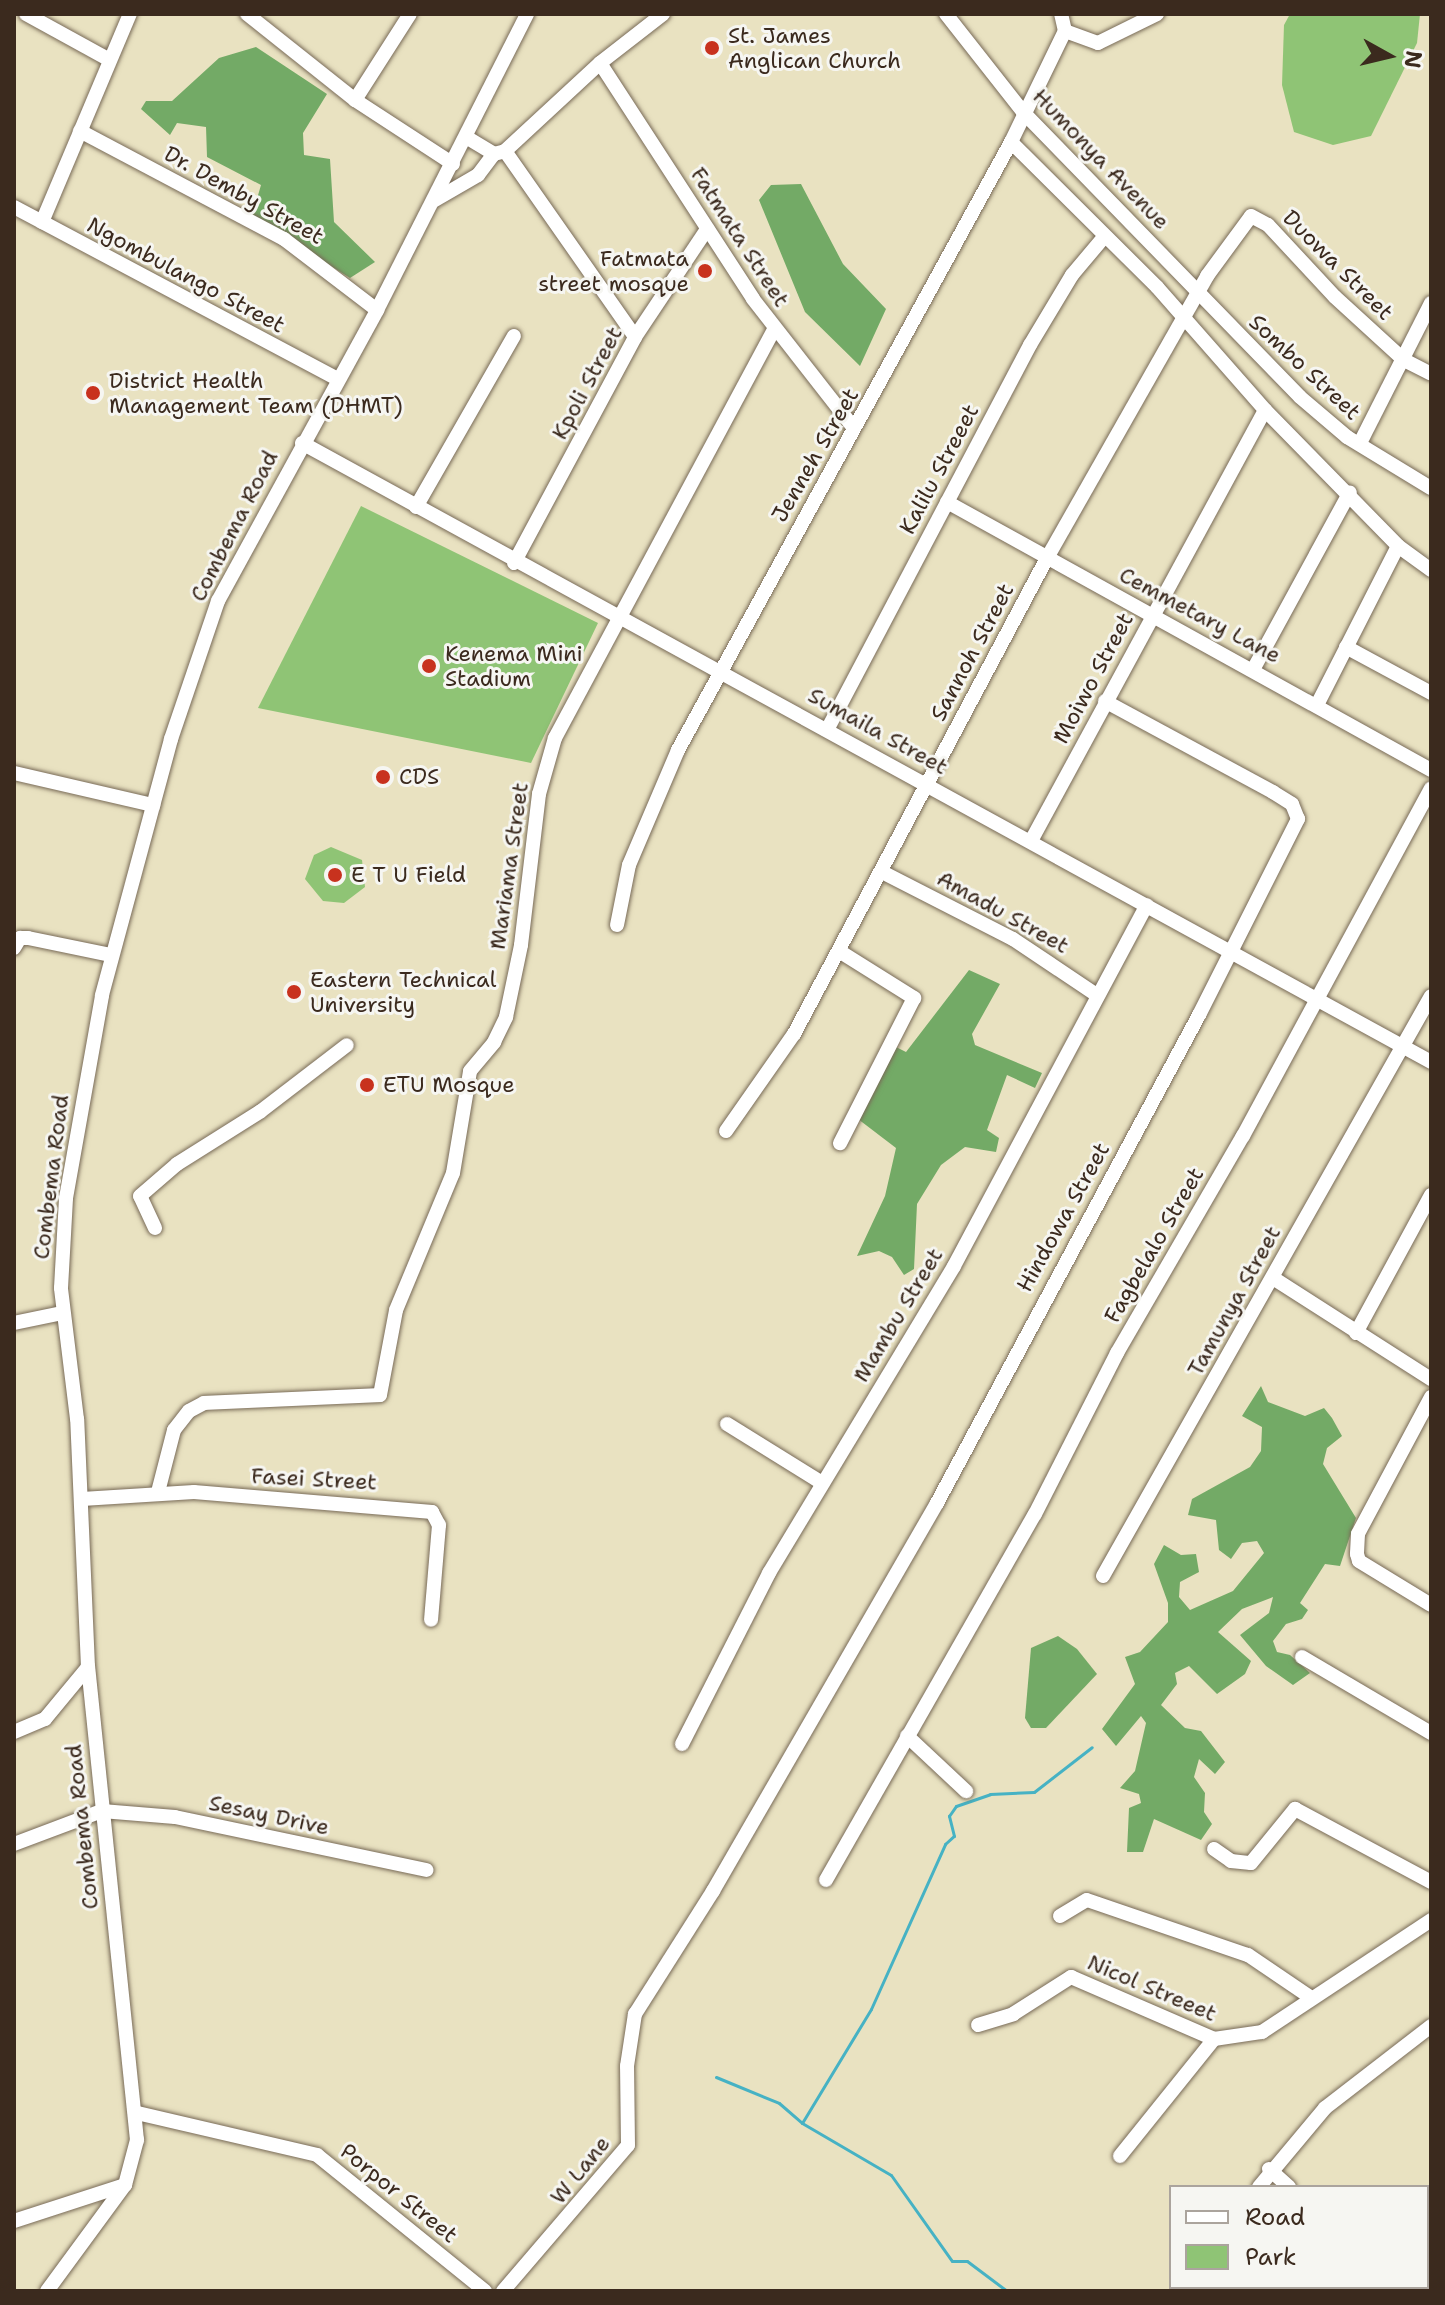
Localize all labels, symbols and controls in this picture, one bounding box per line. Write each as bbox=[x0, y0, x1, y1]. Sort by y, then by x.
north arrow bbox=[1349, 16, 1429, 96]
place label: St. James Anglican Church bbox=[728, 22, 901, 74]
marker: St. James Anglican Church bbox=[703, 39, 721, 57]
text: N bbox=[1398, 49, 1429, 70]
street label: Humonya Avenue bbox=[1027, 83, 1175, 235]
street label: Dr. Demby Street bbox=[160, 140, 328, 250]
street label: Fatmata Street bbox=[685, 162, 795, 312]
street label: Duowa Street bbox=[1277, 204, 1399, 326]
street label: Ngombulango Street bbox=[83, 212, 289, 338]
place label: Fatmata street mosque bbox=[538, 245, 689, 296]
marker: Fatmata street mosque bbox=[696, 262, 714, 280]
street label: Sombo Street bbox=[1244, 309, 1366, 425]
street label: Kpoli Street bbox=[546, 322, 628, 444]
place label: District Health Management Team (DHMT) bbox=[109, 367, 403, 418]
street label: Jenneh Street bbox=[766, 383, 864, 527]
marker: District Health Management Team (DHMT) bbox=[84, 384, 102, 402]
street label: Kalilu Streeet bbox=[894, 400, 984, 538]
street label: Combema Road bbox=[185, 446, 283, 606]
street label: Cemmetary Lane bbox=[1115, 561, 1285, 669]
street label: Sannoh Street bbox=[925, 579, 1019, 725]
street label: Moiwo Street bbox=[1047, 608, 1139, 748]
place label: Kenema Mini Stadium bbox=[445, 640, 583, 692]
marker: Kenema Mini Stadium bbox=[420, 657, 438, 675]
street label: Sumaila Street bbox=[804, 682, 952, 780]
place label: CDS bbox=[399, 764, 439, 790]
marker: CDS bbox=[374, 768, 392, 786]
street label: Mariama Street bbox=[484, 781, 534, 951]
place label: E T U Field bbox=[351, 862, 466, 888]
street label: Amadu Street bbox=[932, 865, 1074, 959]
marker: E T U Field bbox=[326, 866, 344, 884]
place label: Eastern Technical University bbox=[310, 966, 496, 1018]
marker: Eastern Technical University bbox=[285, 983, 303, 1001]
place label: ETU Mosque bbox=[383, 1072, 515, 1098]
marker: ETU Mosque bbox=[358, 1076, 376, 1094]
street label: Combema Road bbox=[28, 1093, 74, 1261]
street label: Hindowa Street bbox=[1011, 1138, 1115, 1296]
street label: Fagbelalo Street bbox=[1099, 1163, 1209, 1327]
street label: Tamunya Street bbox=[1182, 1221, 1286, 1381]
street label: Mambu Street bbox=[848, 1243, 948, 1387]
street label: Fasei Street bbox=[250, 1463, 378, 1495]
street label: Combema Road bbox=[60, 1743, 104, 1911]
street label: Sesay Drive bbox=[207, 1789, 331, 1841]
street label: Nicol Streeet bbox=[1084, 1949, 1220, 2027]
street label: W Lane bbox=[545, 2131, 615, 2209]
street label: Porpor Street bbox=[335, 2138, 463, 2248]
legend bbox=[1169, 2185, 1429, 2289]
text: Road bbox=[1245, 2201, 1305, 2233]
text: Park bbox=[1245, 2241, 1297, 2273]

